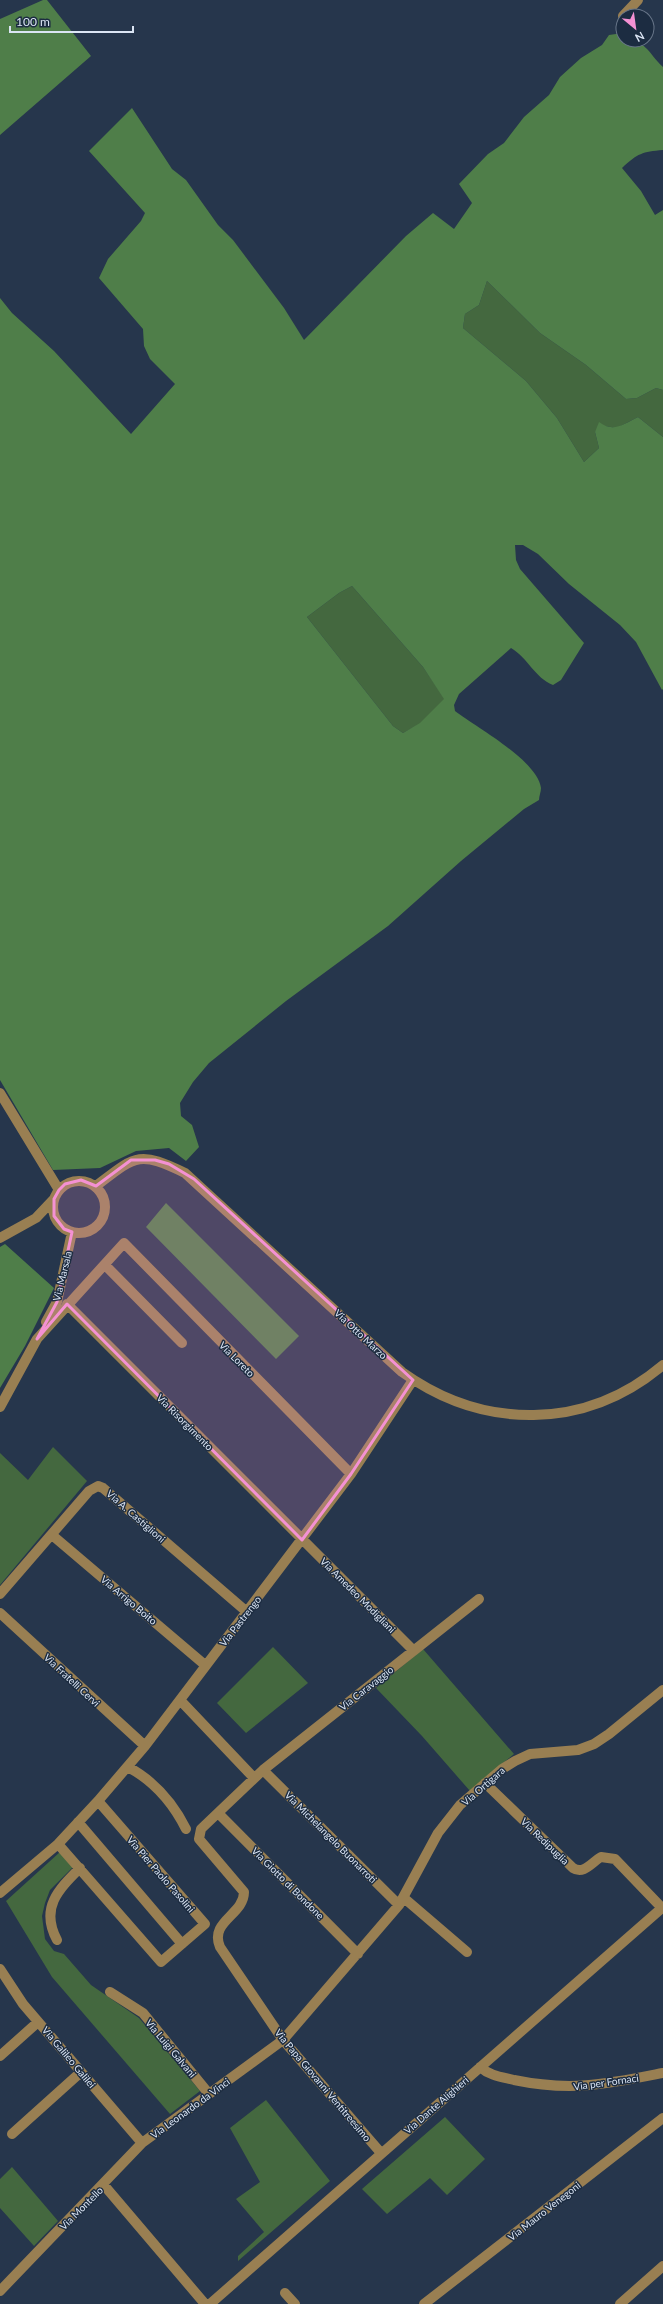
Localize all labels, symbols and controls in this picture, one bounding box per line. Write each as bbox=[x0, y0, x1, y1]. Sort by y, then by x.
scale bar bbox=[10, 8, 133, 34]
north arrow bbox=[615, 8, 655, 48]
text: 100 m bbox=[16, 14, 50, 29]
text: N bbox=[633, 29, 647, 45]
street label: Via Marsala bbox=[50, 1250, 74, 1302]
street label: Via Otto Marzo bbox=[332, 1307, 390, 1362]
street label: Via Loreto bbox=[217, 1339, 257, 1379]
street label: Via Risorgimento bbox=[154, 1391, 216, 1453]
street label: Via A. Castiglioni bbox=[104, 1487, 168, 1545]
street label: Via Amedeo Modigliani bbox=[318, 1555, 398, 1635]
street label: Via Arrigo Boito bbox=[98, 1573, 160, 1627]
street label: Via Pastrengo bbox=[217, 1593, 264, 1649]
street label: Via Fratelli Cervi bbox=[42, 1651, 102, 1709]
street label: Via Caravaggio bbox=[337, 1663, 396, 1713]
street label: Via Ortigara bbox=[459, 1764, 507, 1808]
street label: Via Michelangelo Buonarroti bbox=[283, 1789, 379, 1885]
street label: Via Redipuglia bbox=[519, 1815, 571, 1867]
street label: Via Pier Paolo Pasolini bbox=[125, 1833, 197, 1915]
street label: Via Giotto di Bondone bbox=[249, 1844, 327, 1922]
street label: Via Luigi Galvani bbox=[143, 2016, 199, 2080]
street label: Via Galileo Galilei bbox=[40, 2024, 98, 2090]
street label: Via Papa Giovanni Ventitreesimo bbox=[273, 2026, 374, 2144]
street label: Via per Fornaci bbox=[573, 2071, 639, 2093]
street label: Via Dante Alighieri bbox=[401, 2074, 471, 2136]
street label: Via Leonardo da Vinci bbox=[148, 2075, 232, 2141]
street label: Via Mauro Venegoni bbox=[505, 2179, 583, 2243]
street label: Via Montello bbox=[57, 2184, 105, 2232]

